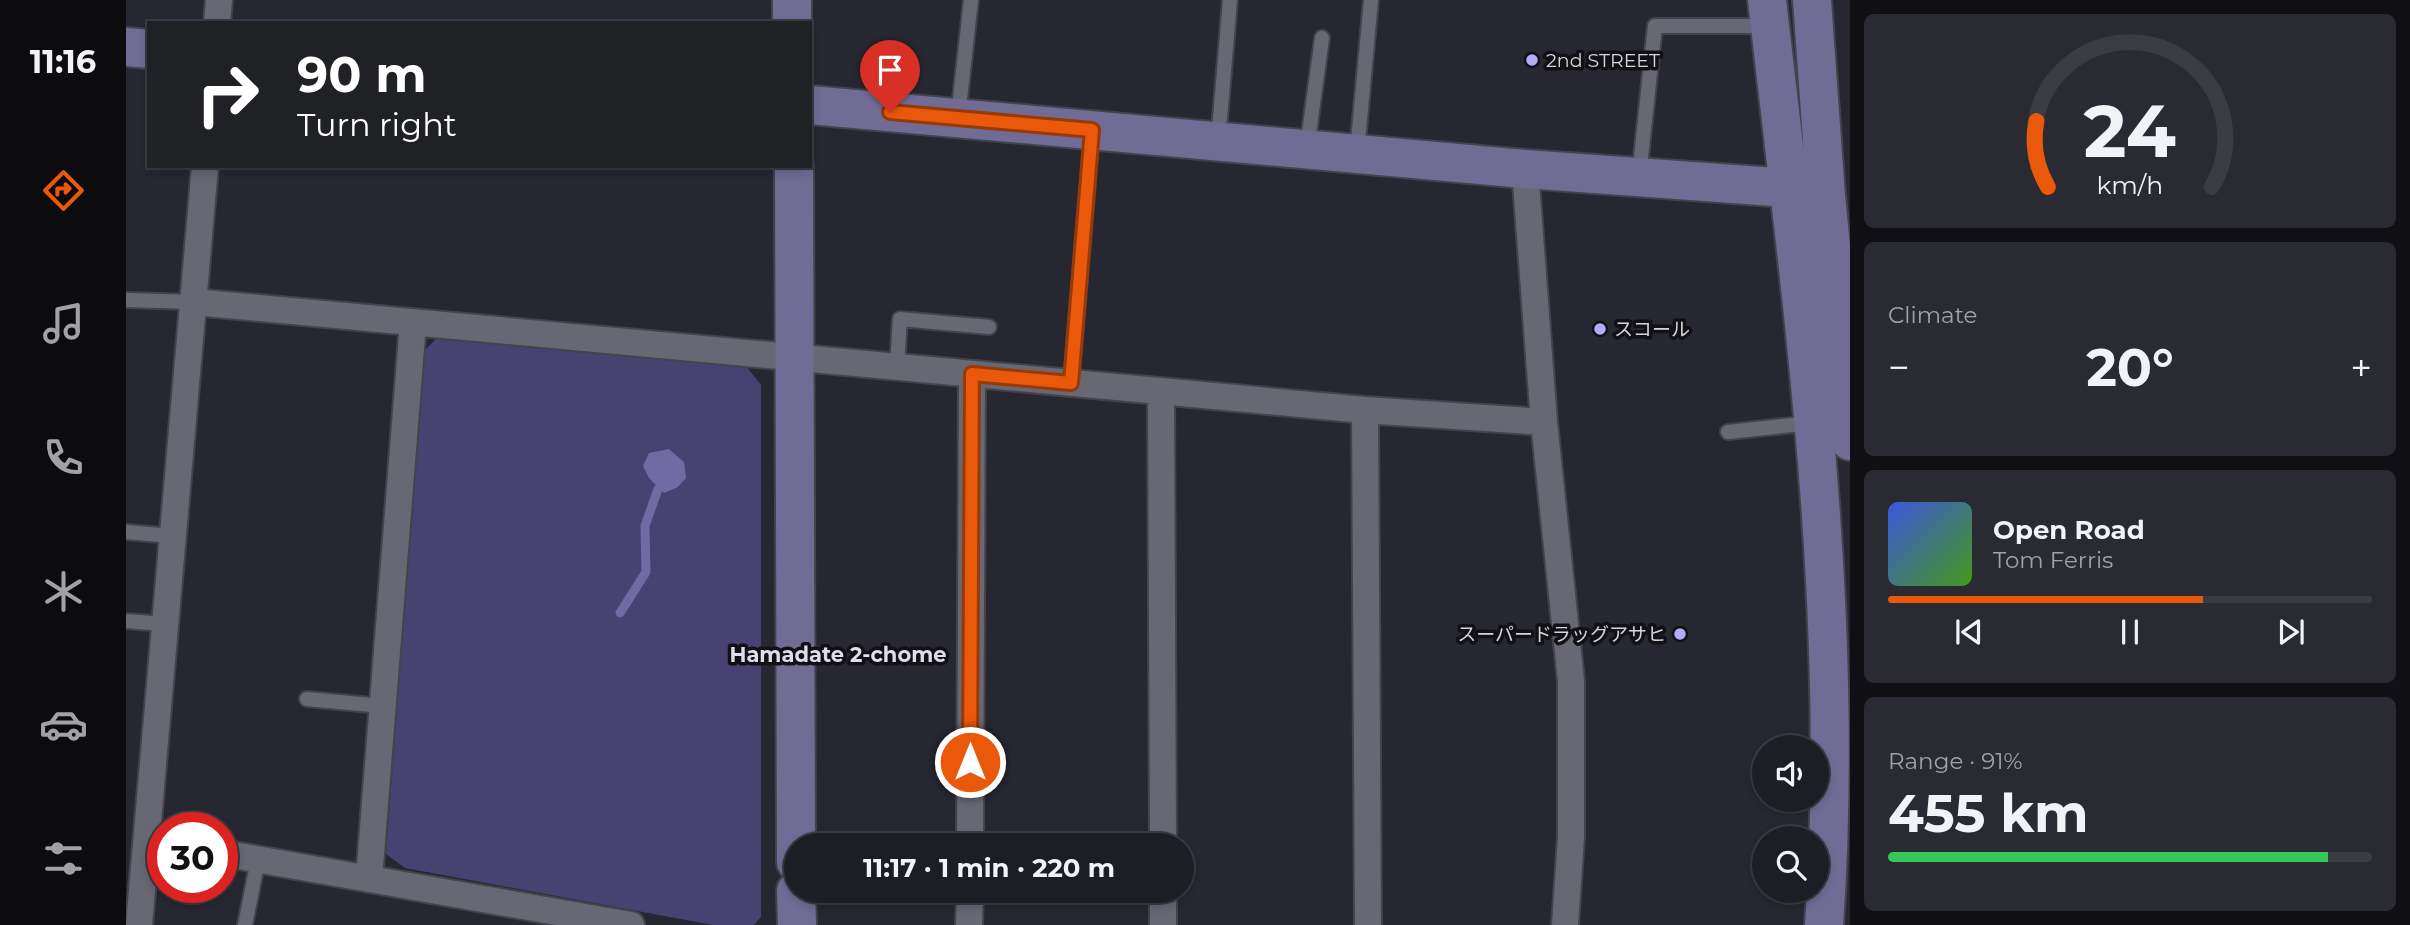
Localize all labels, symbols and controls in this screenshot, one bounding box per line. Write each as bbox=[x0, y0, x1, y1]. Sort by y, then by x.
pin bbox=[860, 40, 920, 112]
text: 11:16 bbox=[30, 42, 96, 81]
text: 90 m bbox=[297, 45, 427, 104]
icon: right bbox=[182, 49, 273, 140]
place label: 2nd STREET bbox=[1546, 49, 1660, 72]
icon: arrive bbox=[871, 51, 909, 89]
marker: 2nd STREET bbox=[1524, 52, 1540, 68]
text: 24 bbox=[2084, 87, 2176, 175]
text: Turn right bbox=[297, 105, 457, 144]
icon: directions bbox=[39, 166, 88, 215]
text: km/h bbox=[2097, 170, 2163, 200]
icon: music bbox=[39, 299, 88, 348]
text: Climate bbox=[1888, 301, 1977, 329]
place label: スコール bbox=[1614, 318, 1690, 341]
marker: スコール bbox=[1592, 321, 1608, 337]
text: 20° bbox=[2086, 336, 2174, 399]
text: − bbox=[1888, 344, 1910, 391]
text: + bbox=[2350, 344, 2372, 391]
icon: phone bbox=[39, 433, 88, 482]
text: Open Road bbox=[1993, 514, 2145, 546]
text: Tom Ferris bbox=[1993, 546, 2113, 574]
icon: climate bbox=[39, 567, 88, 616]
icon: previous bbox=[1950, 613, 1988, 651]
icon: pause bbox=[2111, 613, 2149, 651]
icon: next bbox=[2272, 613, 2310, 651]
place label: スーパードラッグアサヒ bbox=[1457, 623, 1666, 646]
marker: スーパードラッグアサヒ bbox=[1672, 626, 1688, 642]
district label: Hamadate 2-chome bbox=[729, 642, 947, 667]
icon: car bbox=[39, 700, 88, 749]
position arrow bbox=[933, 725, 1007, 799]
map controls bbox=[1752, 735, 1829, 903]
button: sound bbox=[1752, 735, 1829, 812]
text: Range · 91% bbox=[1888, 747, 2023, 775]
text: 455 km bbox=[1888, 782, 2089, 845]
speed limit sign: 30 bbox=[147, 812, 238, 903]
button: search bbox=[1752, 826, 1829, 903]
icon: filters bbox=[39, 834, 88, 883]
text: 11:17 · 1 min · 220 m bbox=[863, 852, 1115, 884]

